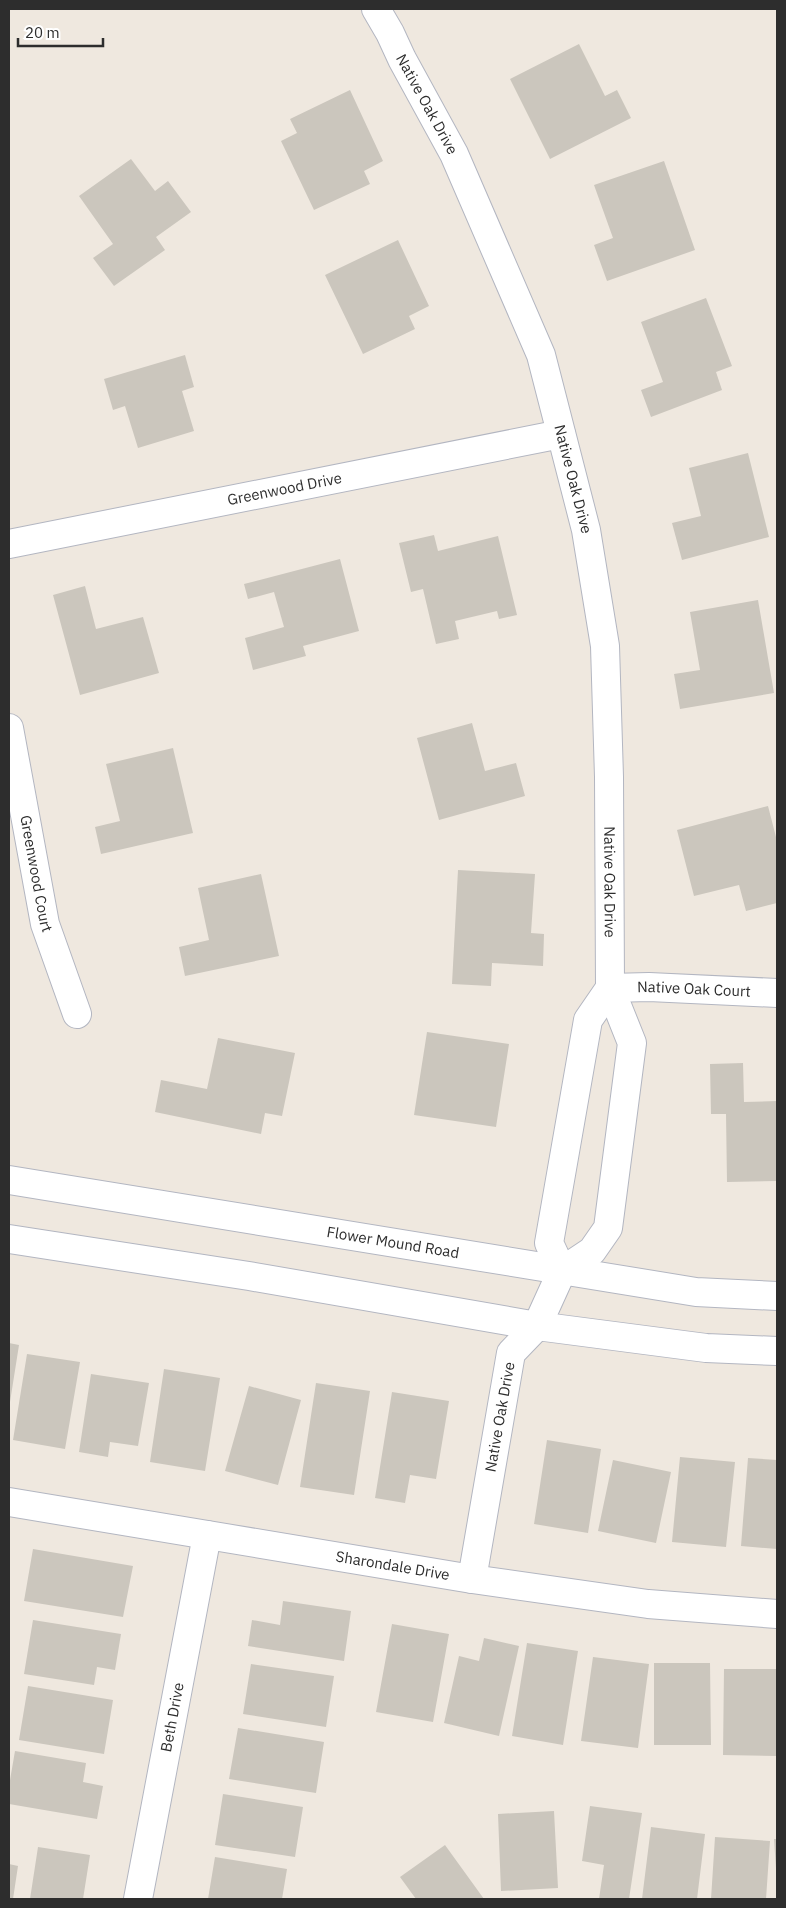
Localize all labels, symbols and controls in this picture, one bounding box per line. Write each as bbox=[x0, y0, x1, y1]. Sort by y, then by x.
scale bar bbox=[18, 15, 102, 47]
text: 20 m bbox=[25, 23, 60, 42]
street label: Native Oak Drive bbox=[392, 50, 462, 158]
street label: Native Oak Drive bbox=[550, 423, 597, 536]
street label: Greenwood Drive bbox=[226, 468, 343, 509]
street label: Greenwood Court bbox=[16, 814, 57, 935]
street label: Native Oak Drive bbox=[600, 826, 620, 938]
street label: Native Oak Court bbox=[637, 977, 751, 1001]
street label: Flower Mound Road bbox=[325, 1222, 461, 1262]
street label: Native Oak Drive bbox=[480, 1360, 519, 1473]
street label: Sharondale Drive bbox=[334, 1547, 451, 1584]
street label: Beth Drive bbox=[156, 1681, 188, 1753]

